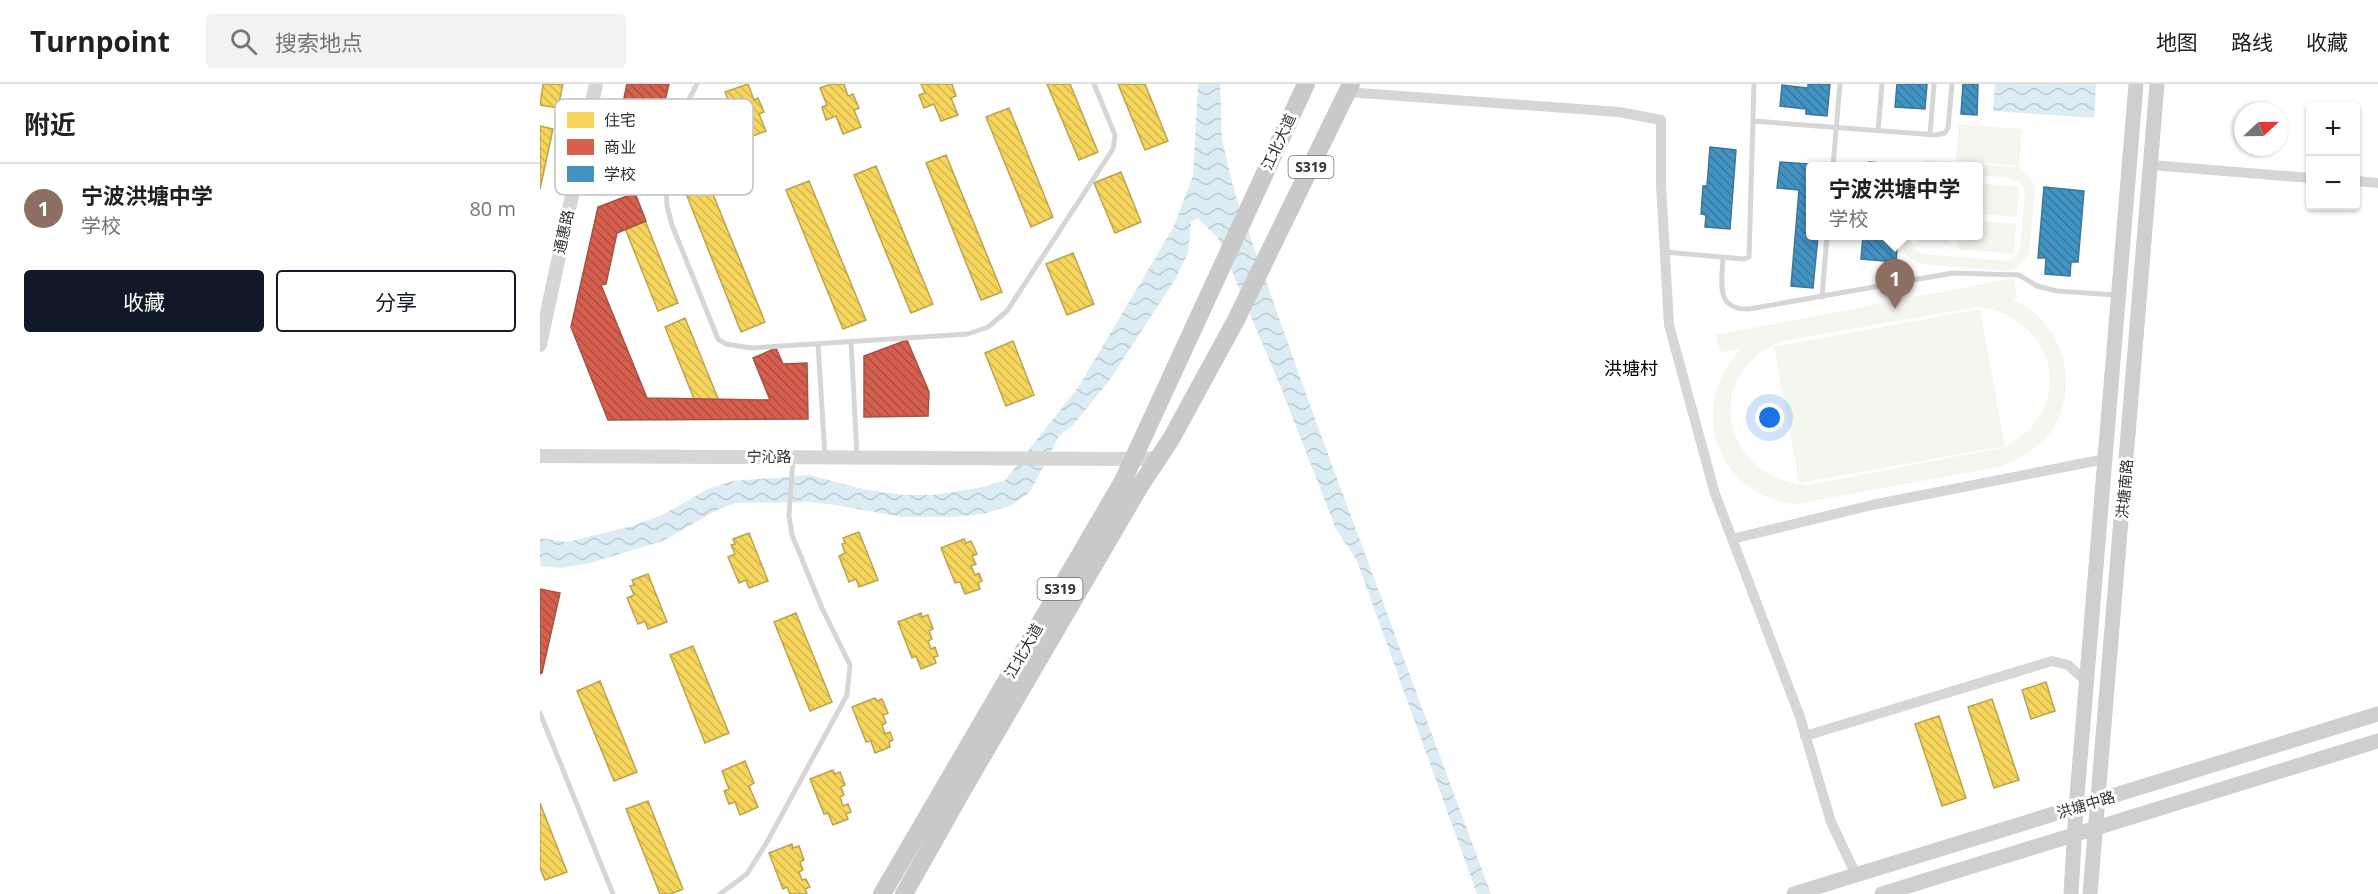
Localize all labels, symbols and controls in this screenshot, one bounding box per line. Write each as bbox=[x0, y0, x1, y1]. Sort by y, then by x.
search box bbox=[206, 14, 626, 68]
text: Turnpoint bbox=[30, 22, 170, 60]
icon: search bbox=[227, 25, 260, 58]
text: 搜索地点 bbox=[275, 27, 363, 57]
text: 地图 bbox=[2156, 28, 2198, 56]
text: 路线 bbox=[2231, 28, 2273, 56]
text: 收藏 bbox=[2306, 28, 2348, 56]
legend bbox=[555, 99, 753, 195]
north arrow bbox=[2234, 102, 2288, 156]
map controls bbox=[2306, 102, 2360, 210]
button: + bbox=[2306, 102, 2360, 156]
text: 附近 bbox=[24, 106, 76, 142]
text: 住宅 bbox=[604, 109, 636, 131]
street label: 江北大道 bbox=[1256, 110, 1300, 173]
text: 商业 bbox=[604, 136, 636, 158]
road number: S319 bbox=[1288, 156, 1334, 178]
button: − bbox=[2306, 156, 2360, 210]
popup bbox=[1806, 162, 1983, 240]
text: 学校 bbox=[604, 163, 636, 185]
text: 宁波洪塘中学 bbox=[1828, 173, 1961, 203]
text: 宁波洪塘中学 bbox=[81, 180, 213, 210]
text: 1 bbox=[38, 195, 49, 222]
text: 80 m bbox=[469, 195, 516, 222]
text: 学校 bbox=[1828, 205, 1868, 232]
street label: 通惠路 bbox=[549, 208, 577, 256]
text: 学校 bbox=[81, 212, 121, 239]
pin: 1 bbox=[1876, 260, 1914, 309]
button: 收藏 bbox=[24, 270, 264, 332]
button: 分享 bbox=[276, 270, 516, 332]
district label: 洪塘村 bbox=[1604, 356, 1658, 380]
your location bbox=[1755, 403, 1784, 432]
street label: 宁沁路 bbox=[746, 446, 792, 466]
street label: 洪塘南路 bbox=[2111, 458, 2137, 520]
road number: S319 bbox=[1038, 578, 1082, 600]
street label: 江北大道 bbox=[999, 620, 1047, 681]
street label: 洪塘中路 bbox=[2054, 786, 2117, 822]

